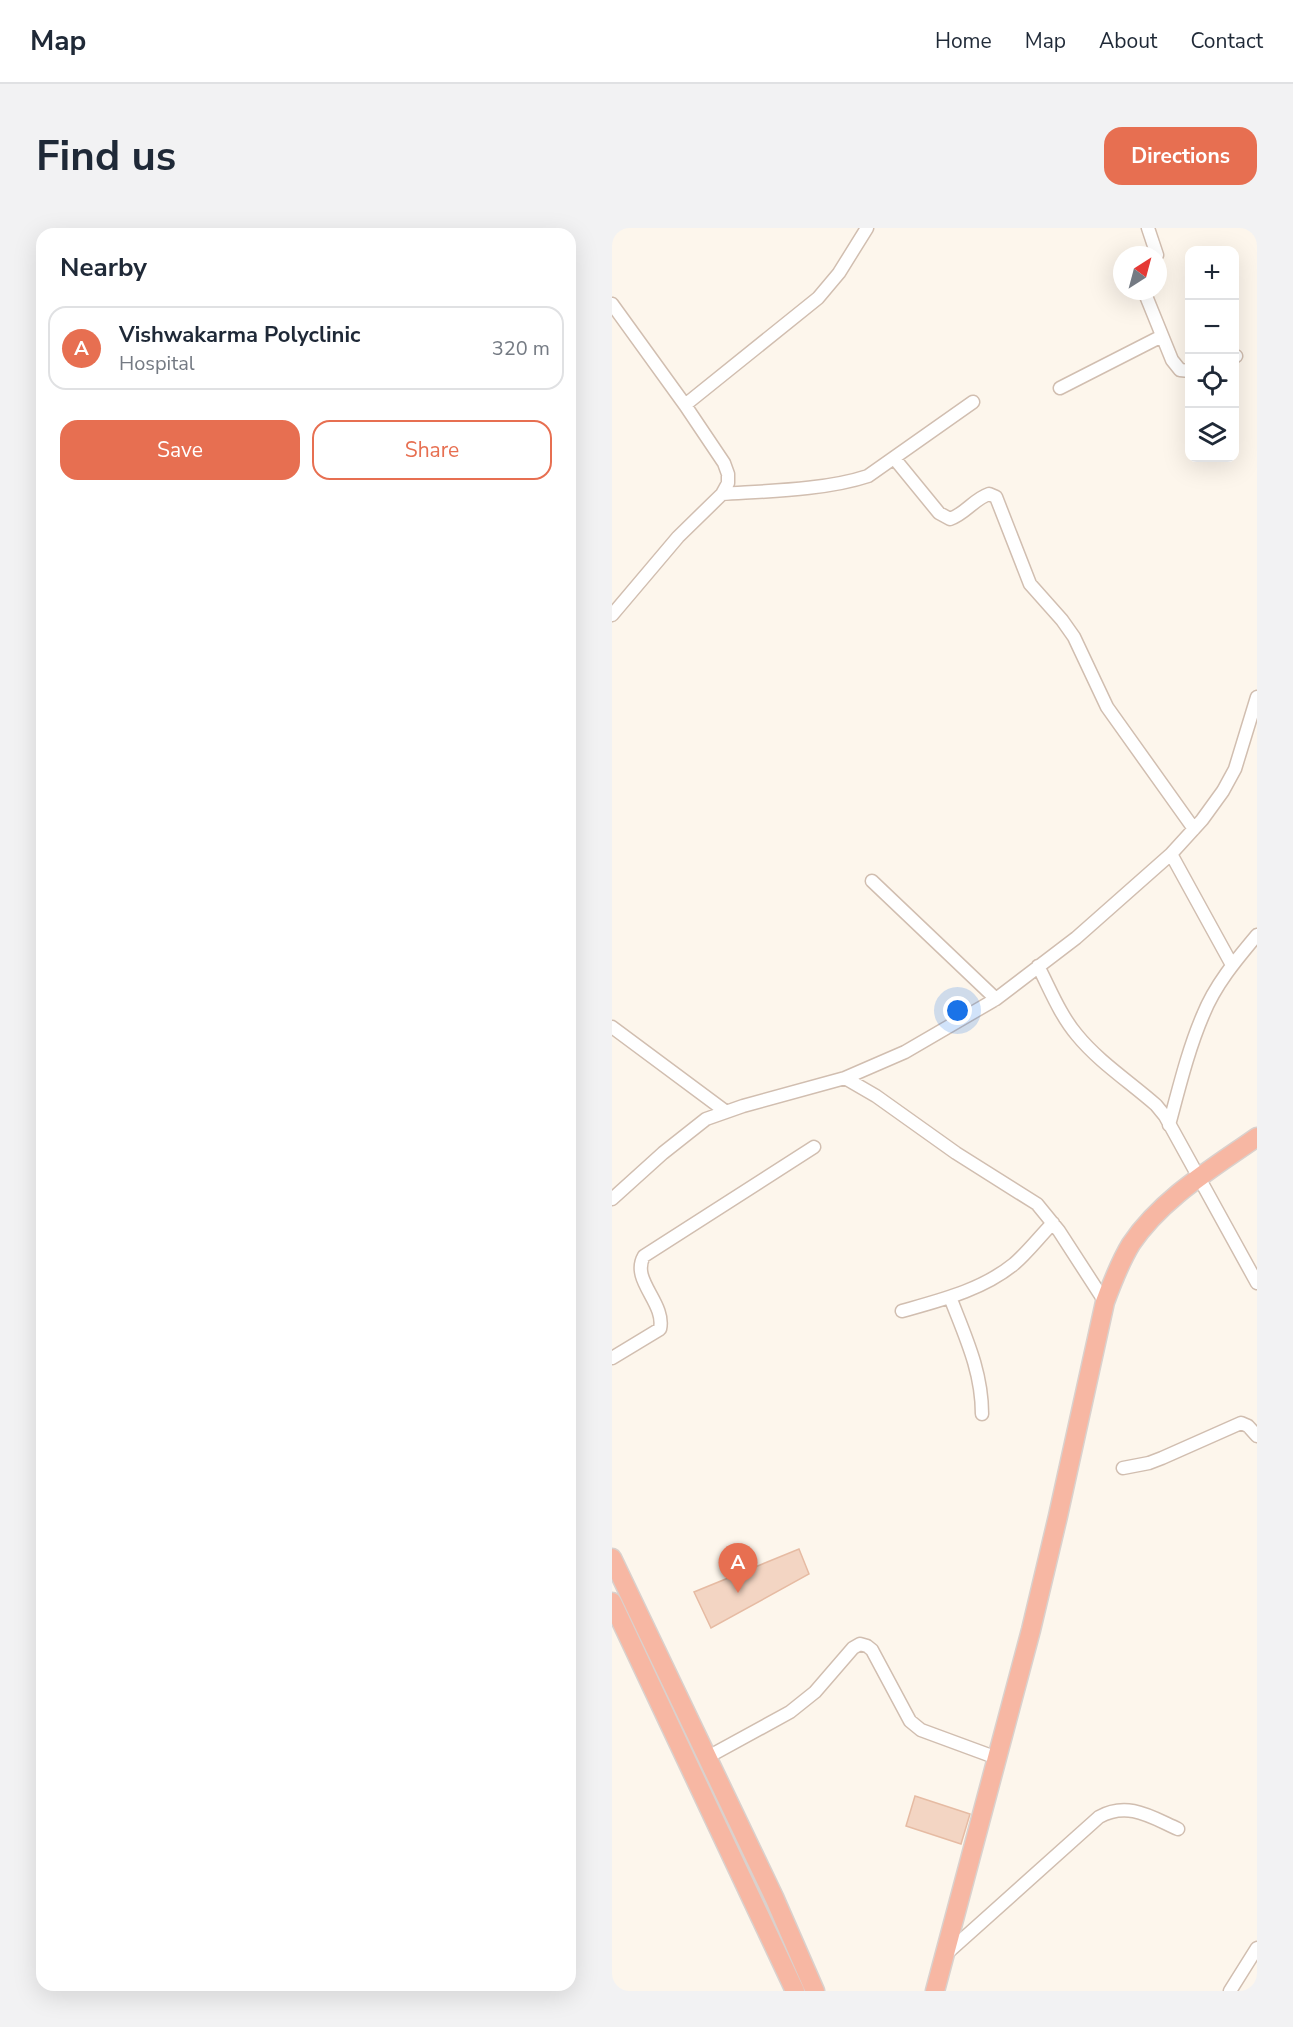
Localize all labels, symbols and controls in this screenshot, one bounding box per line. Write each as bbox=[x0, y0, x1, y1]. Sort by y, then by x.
text: Map bbox=[30, 22, 86, 60]
text: Home bbox=[935, 27, 992, 55]
text: Map bbox=[1025, 27, 1066, 55]
text: About bbox=[1099, 27, 1157, 55]
text: Contact bbox=[1190, 27, 1263, 55]
button: Directions bbox=[1104, 127, 1257, 185]
text: Find us bbox=[36, 128, 176, 185]
north arrow bbox=[1113, 246, 1167, 300]
map controls bbox=[1185, 246, 1239, 462]
button: + bbox=[1185, 246, 1239, 300]
text: Nearby bbox=[60, 250, 147, 285]
button: − bbox=[1185, 300, 1239, 354]
text: Vishwakarma Polyclinic bbox=[119, 320, 360, 350]
text: A bbox=[74, 335, 89, 362]
text: 320 m bbox=[492, 335, 550, 362]
text: Hospital bbox=[119, 350, 195, 377]
button: locate bbox=[1185, 354, 1239, 408]
button: layers bbox=[1185, 408, 1239, 462]
button: Save bbox=[60, 420, 300, 480]
button: Share bbox=[312, 420, 552, 480]
your location bbox=[943, 996, 972, 1025]
pin: A bbox=[718, 1544, 758, 1593]

